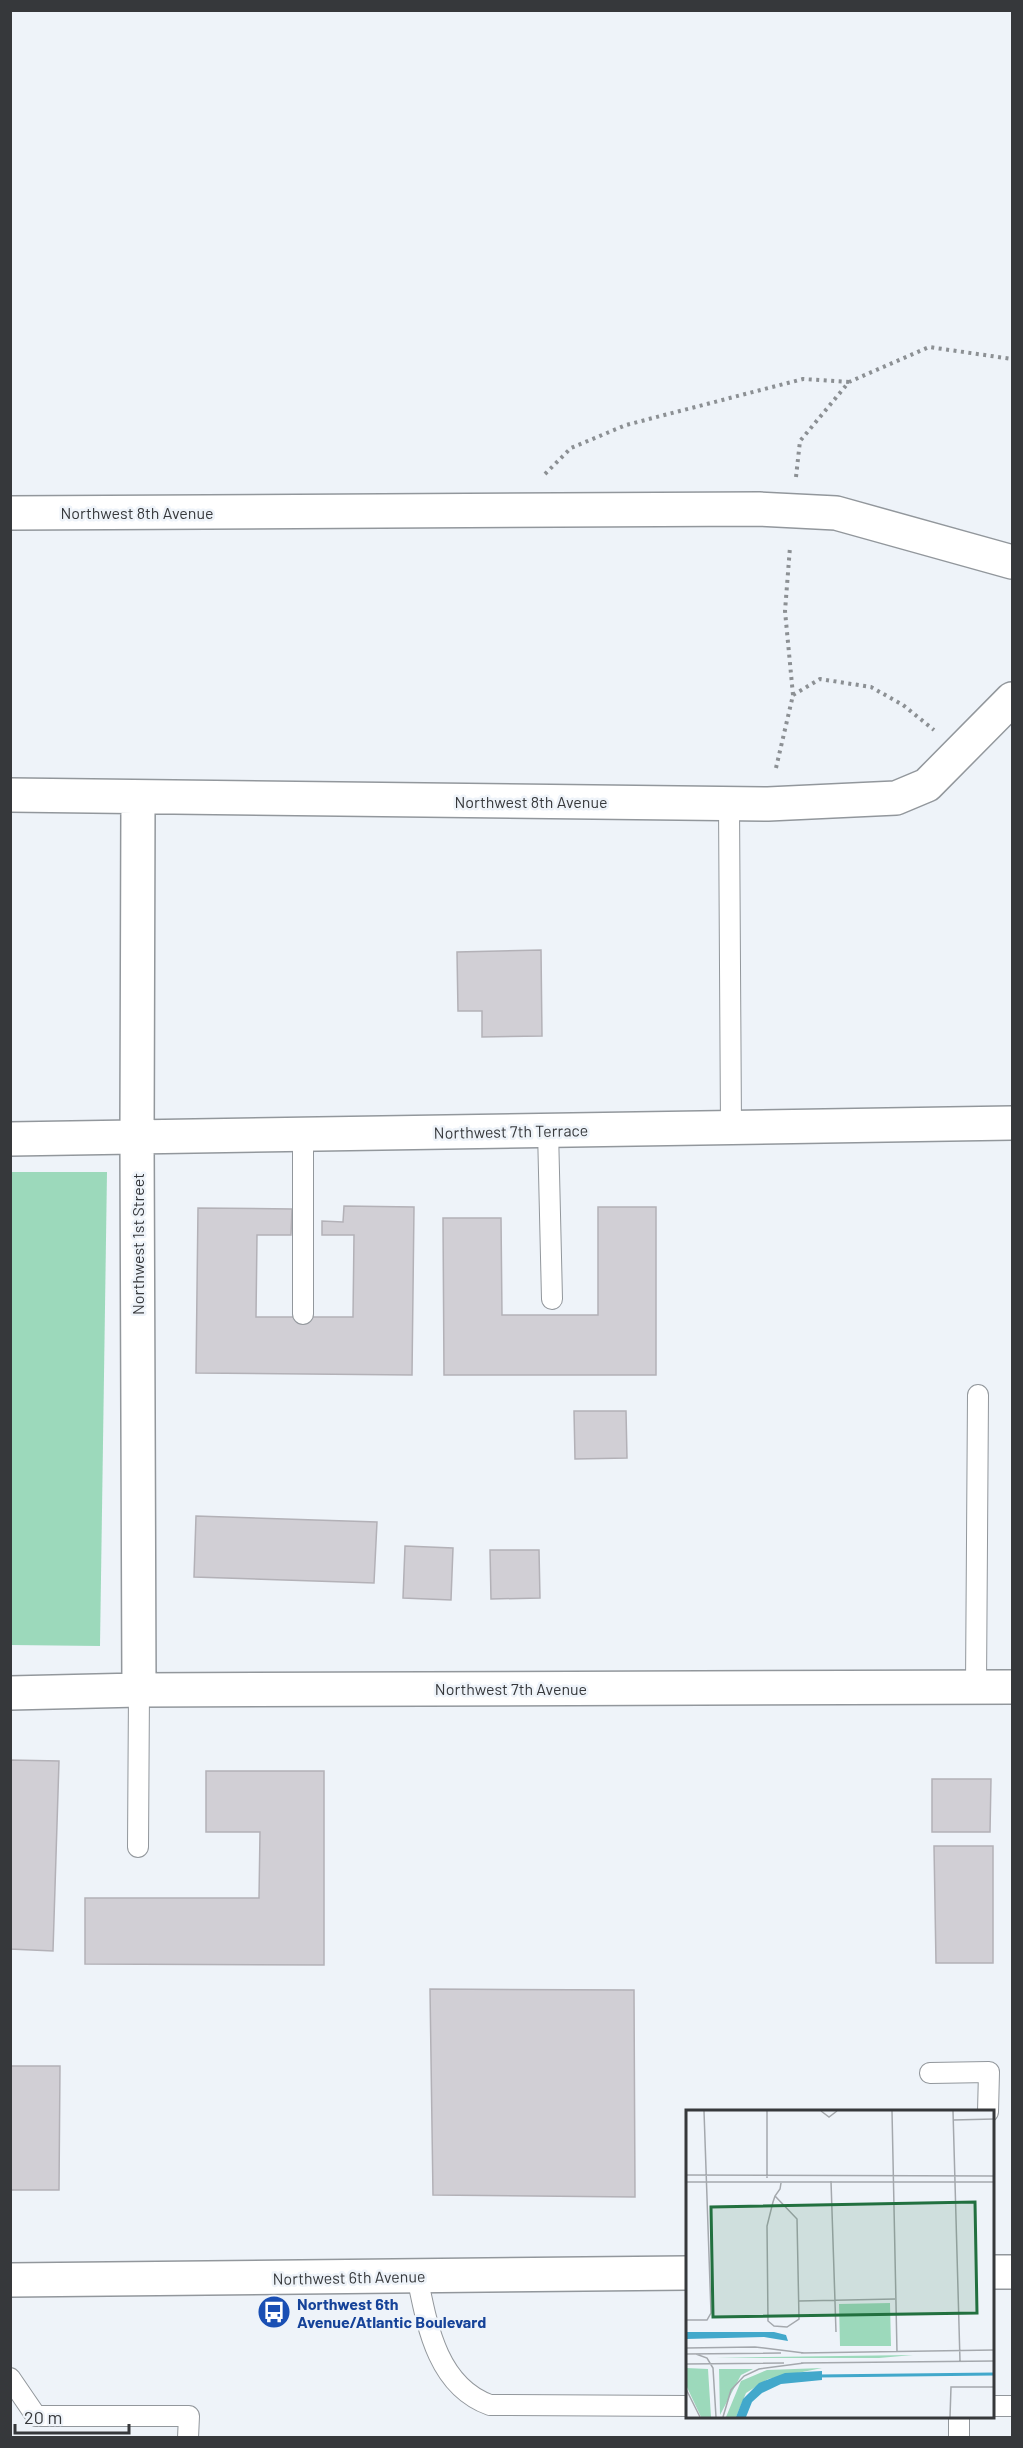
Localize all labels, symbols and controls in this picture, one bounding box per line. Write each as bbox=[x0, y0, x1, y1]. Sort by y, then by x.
street label: Northwest 8th Avenue bbox=[60, 503, 214, 522]
street label: Northwest 8th Avenue bbox=[454, 792, 608, 811]
street label: Northwest 7th Terrace bbox=[434, 1120, 588, 1142]
street label: Northwest 1st Street bbox=[128, 1173, 147, 1315]
street label: Northwest 7th Avenue bbox=[435, 1679, 587, 1698]
inset map bbox=[686, 2110, 993, 2418]
street label: Northwest 6th Avenue bbox=[272, 2266, 426, 2288]
bus stop icon: Northwest 6th Avenue/Atlantic Boulevard bbox=[256, 2294, 292, 2330]
place label: Northwest 6th Avenue/Atlantic Boulevard bbox=[297, 2294, 486, 2331]
scale bar bbox=[15, 2397, 129, 2435]
text: 20 m bbox=[24, 2406, 62, 2428]

